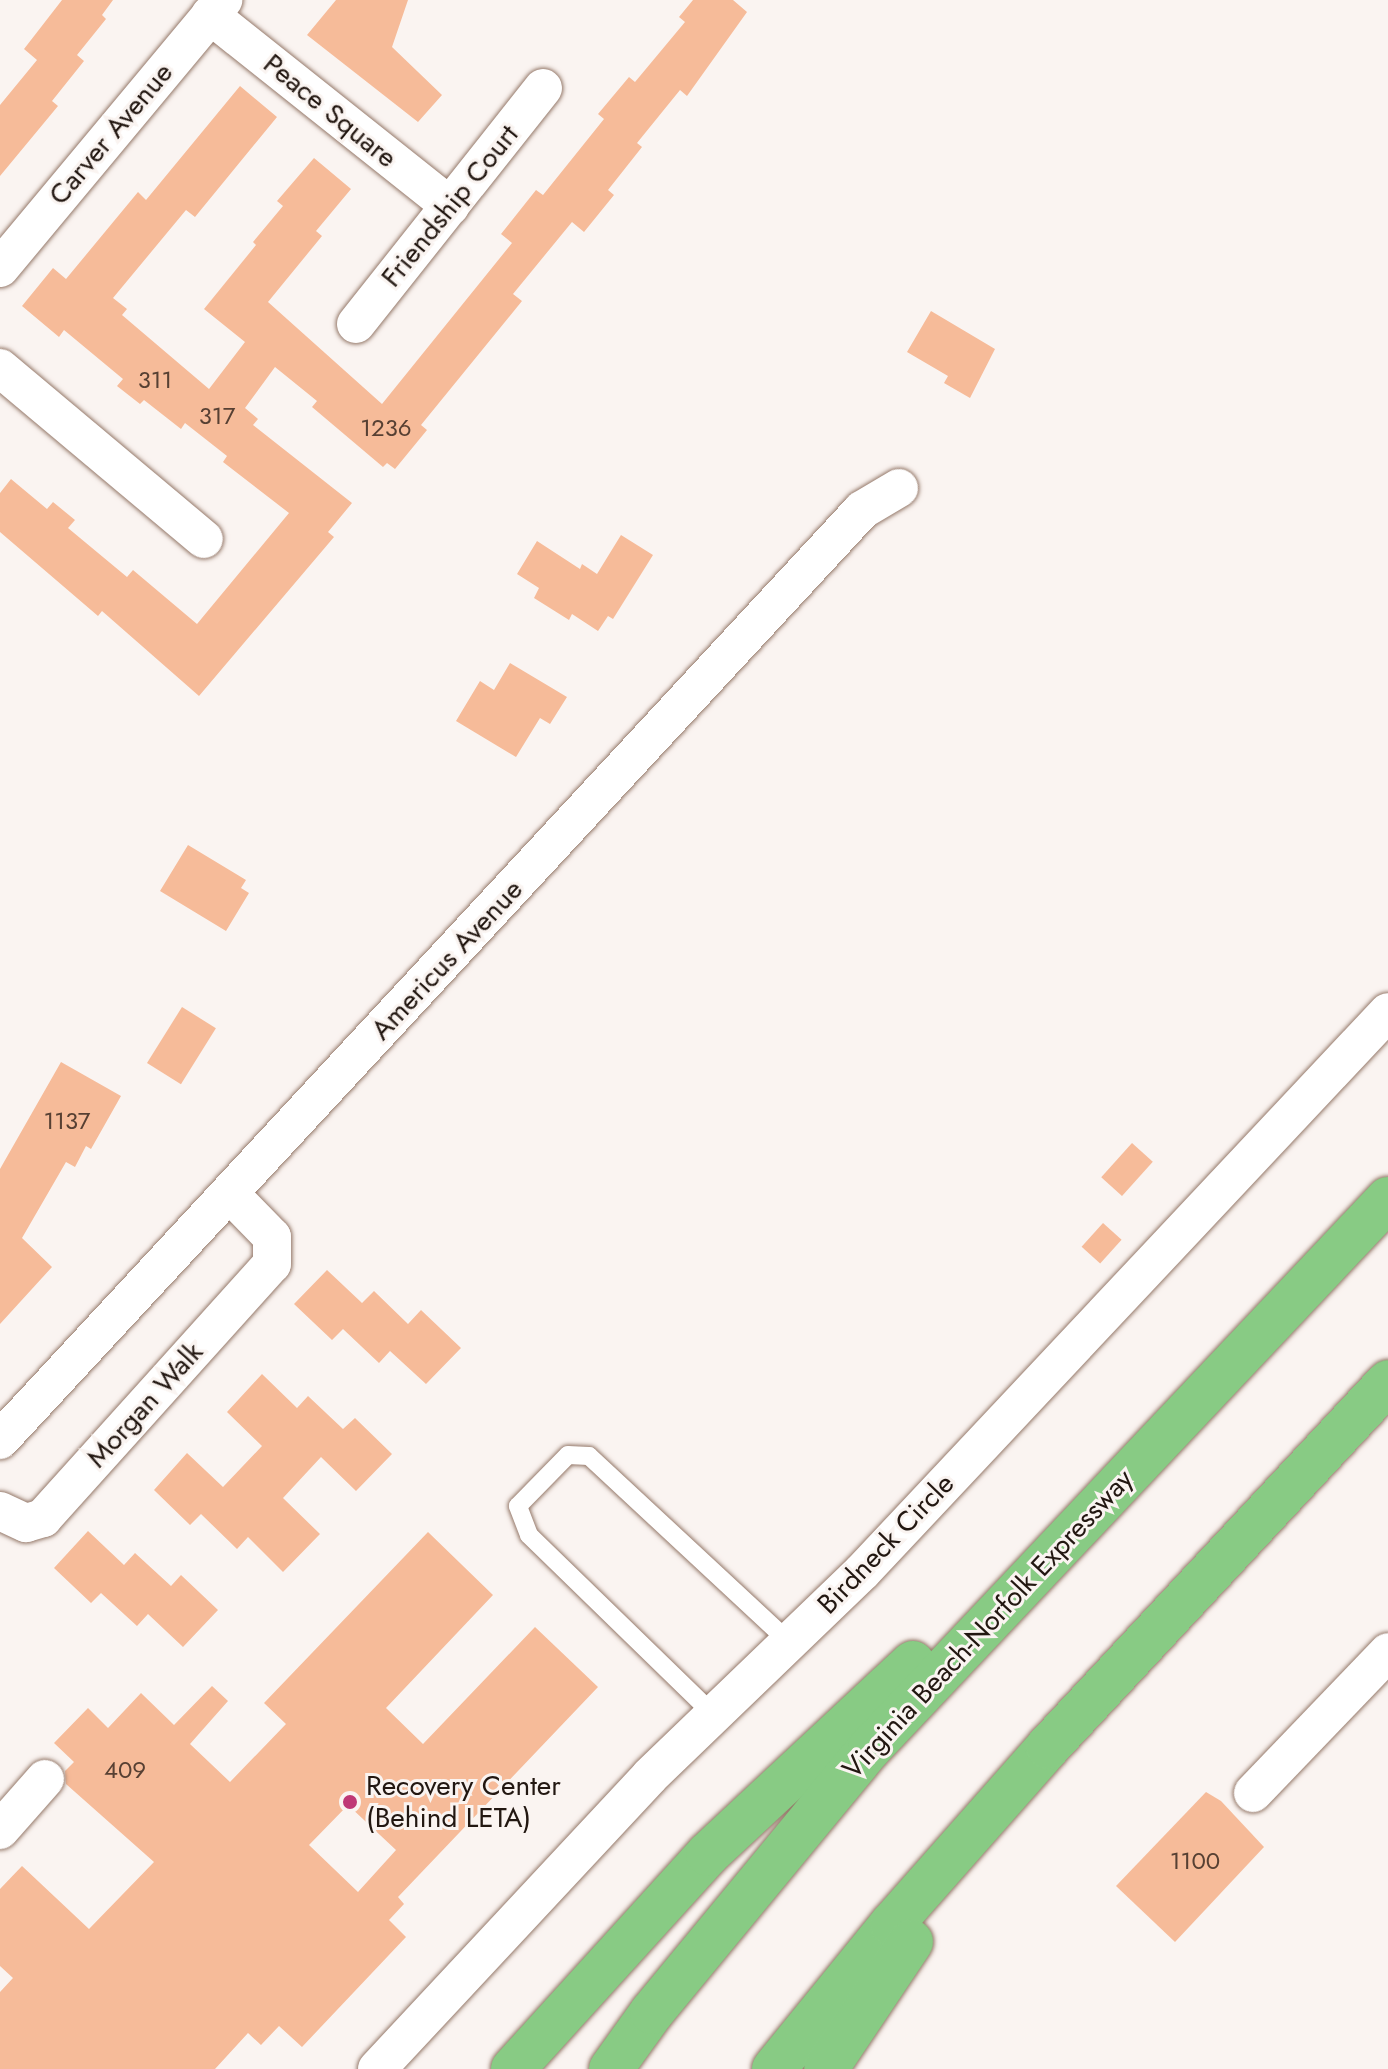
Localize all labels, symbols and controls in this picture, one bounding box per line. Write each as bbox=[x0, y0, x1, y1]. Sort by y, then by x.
street label: Peace Square bbox=[257, 47, 403, 175]
street label: Carver Avenue bbox=[42, 56, 180, 212]
street label: Friendship Court bbox=[374, 118, 526, 294]
house number: 311 bbox=[138, 366, 172, 394]
house number: 317 bbox=[199, 402, 235, 430]
house number: 1236 bbox=[360, 414, 412, 442]
street label: Americus Avenue bbox=[364, 873, 530, 1047]
house number: 1137 bbox=[44, 1107, 90, 1135]
street label: Morgan Walk bbox=[80, 1335, 210, 1475]
street label: Virginia Beach-Norfolk Expressway bbox=[836, 1462, 1140, 1786]
street label: Birdneck Circle bbox=[811, 1467, 961, 1621]
house number: 409 bbox=[104, 1756, 146, 1784]
place label: Recovery Center (Behind LETA) bbox=[366, 1769, 561, 1835]
marker: Recovery Center (Behind LETA) bbox=[341, 1793, 359, 1811]
house number: 1100 bbox=[1170, 1847, 1220, 1875]

